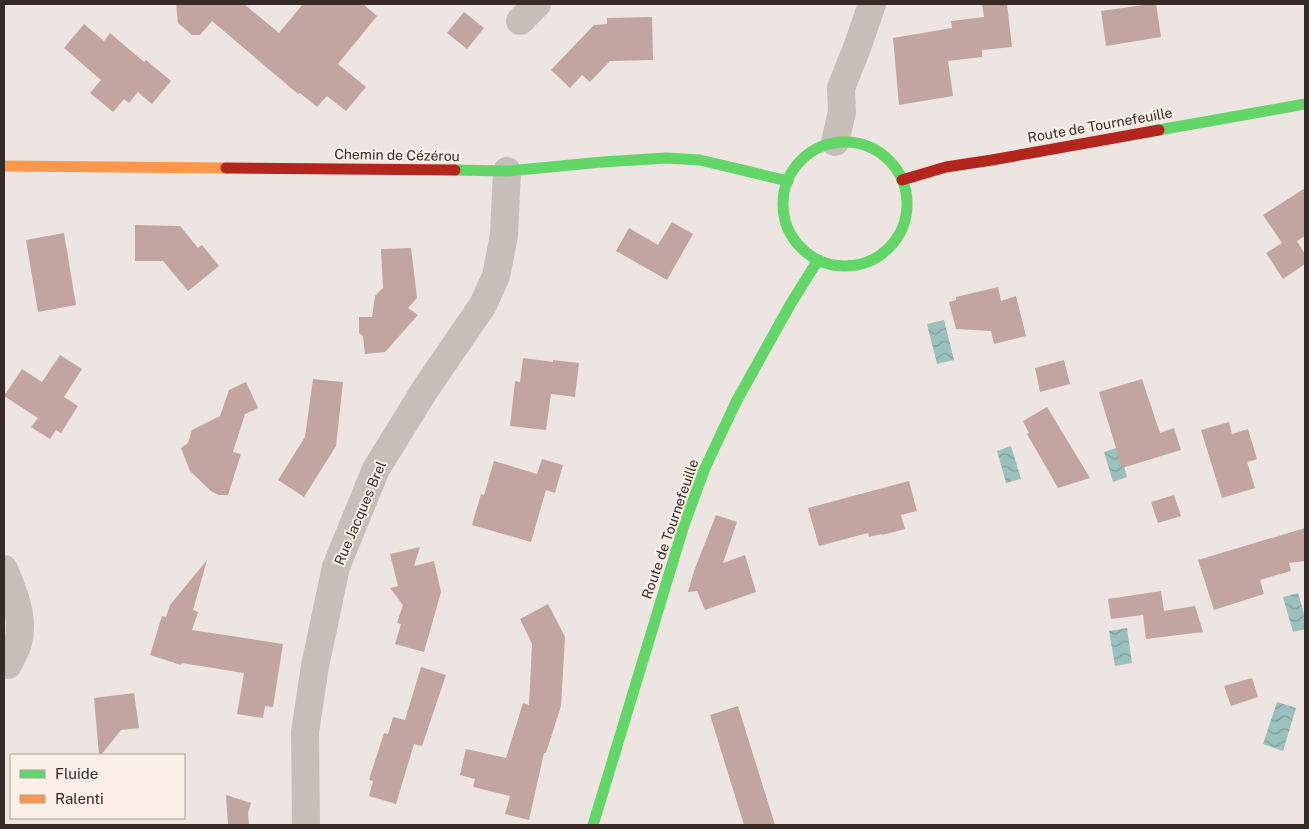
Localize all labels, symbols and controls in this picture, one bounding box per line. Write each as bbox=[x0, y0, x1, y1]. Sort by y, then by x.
street label: Route de Tournefeuille bbox=[1026, 104, 1174, 146]
street label: Chemin de Cézérou bbox=[334, 146, 460, 164]
street label: Route de Tournefeuille bbox=[639, 457, 701, 601]
street label: Rue Jacques Brel bbox=[331, 459, 389, 567]
legend bbox=[10, 754, 185, 819]
text: Fluide bbox=[55, 765, 98, 782]
text: Ralenti bbox=[55, 790, 104, 807]

